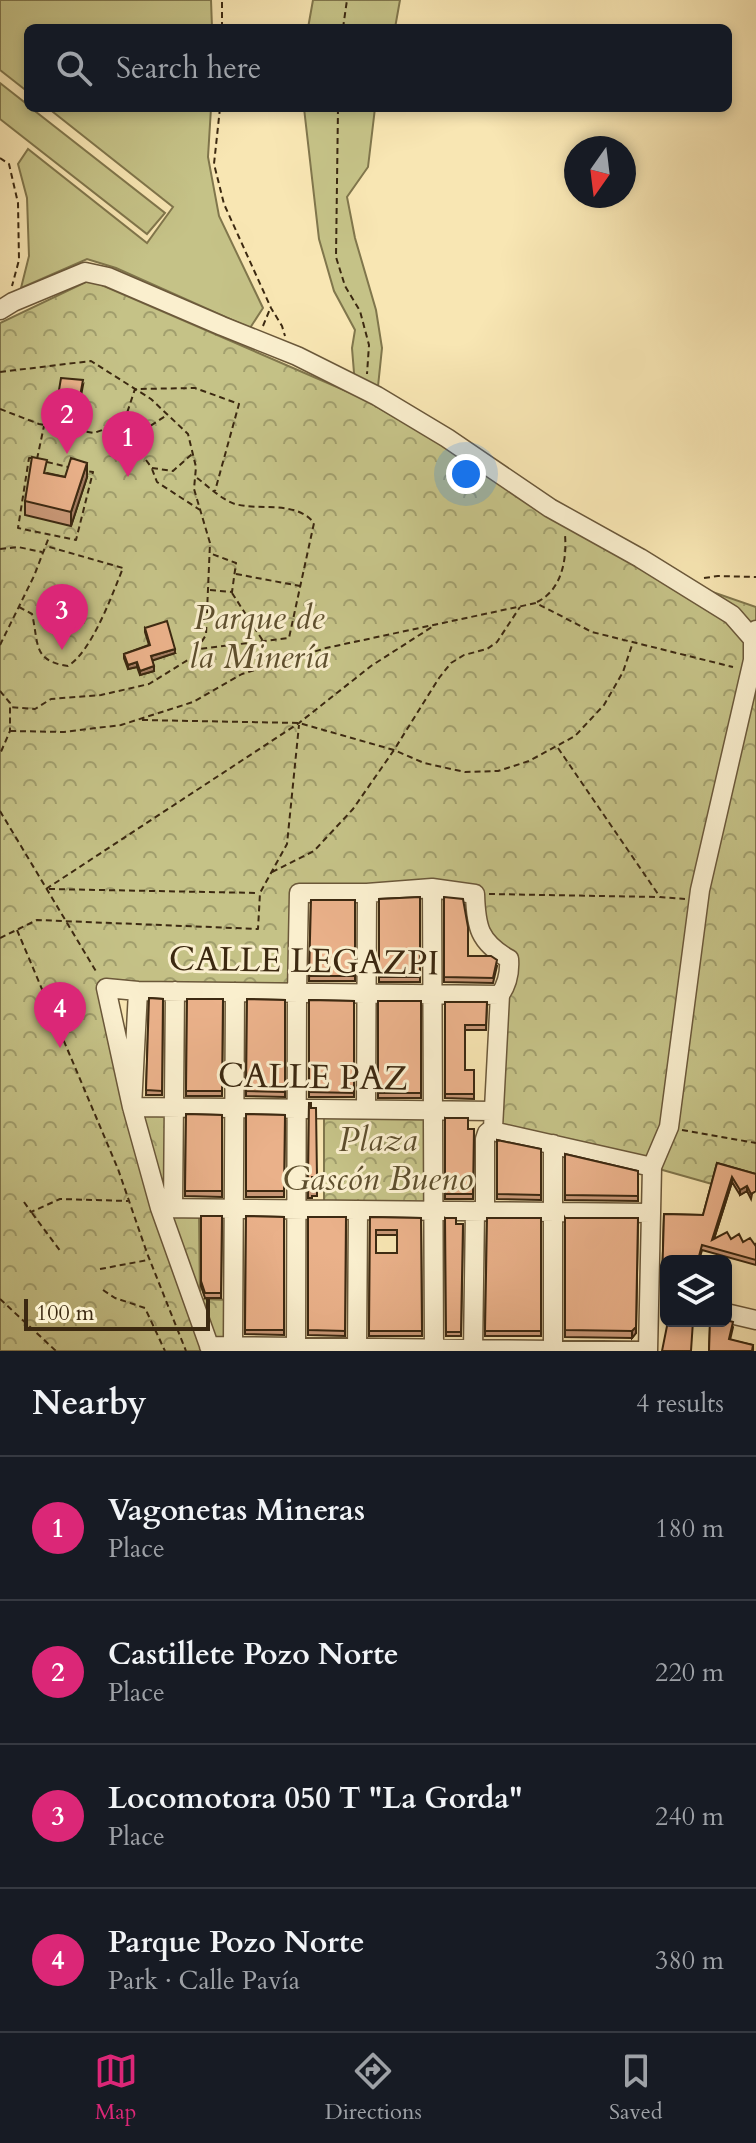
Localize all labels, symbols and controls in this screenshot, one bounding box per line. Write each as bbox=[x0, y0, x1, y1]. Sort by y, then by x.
search box bbox=[24, 24, 732, 112]
icon: search bbox=[52, 46, 96, 90]
text: Search here bbox=[116, 48, 261, 89]
north arrow bbox=[564, 136, 636, 208]
pin: 2 bbox=[41, 388, 93, 454]
pin: 1 bbox=[102, 411, 154, 477]
your location bbox=[446, 454, 486, 494]
pin: 3 bbox=[36, 584, 88, 650]
park label: Parque de la Minería bbox=[189, 595, 329, 680]
street label: CALLE LEGAZPI bbox=[169, 936, 439, 986]
pin: 4 bbox=[34, 982, 86, 1048]
street label: CALLE PAZ bbox=[218, 1052, 408, 1102]
park label: Plaza Gascón Bueno bbox=[283, 1117, 473, 1202]
map controls bbox=[660, 1255, 732, 1327]
button: layers bbox=[660, 1255, 732, 1327]
scale bar bbox=[24, 1295, 210, 1331]
text: 100 m bbox=[36, 1298, 94, 1328]
text: Nearby bbox=[32, 1380, 147, 1426]
text: 4 results bbox=[636, 1386, 724, 1421]
text: Vagonetas Mineras bbox=[108, 1490, 365, 1531]
text: 1 bbox=[51, 1511, 65, 1546]
text: 180 m bbox=[655, 1511, 724, 1546]
text: Place bbox=[108, 1531, 165, 1566]
text: Castillete Pozo Norte bbox=[108, 1634, 399, 1675]
text: 2 bbox=[51, 1655, 65, 1690]
text: 220 m bbox=[655, 1655, 724, 1690]
text: Place bbox=[108, 1675, 165, 1710]
text: Locomotora 050 T "La Gorda" bbox=[108, 1778, 523, 1819]
text: 3 bbox=[51, 1799, 65, 1834]
text: 240 m bbox=[655, 1799, 724, 1834]
text: Place bbox=[108, 1819, 165, 1854]
text: Parque Pozo Norte bbox=[108, 1922, 365, 1963]
text: 4 bbox=[51, 1943, 65, 1978]
text: 380 m bbox=[655, 1943, 724, 1978]
text: Park · Calle Pavía bbox=[108, 1963, 300, 1998]
tab: Map bbox=[94, 2049, 138, 2127]
tab: Directions bbox=[325, 2049, 422, 2127]
tab: Saved bbox=[609, 2049, 662, 2127]

